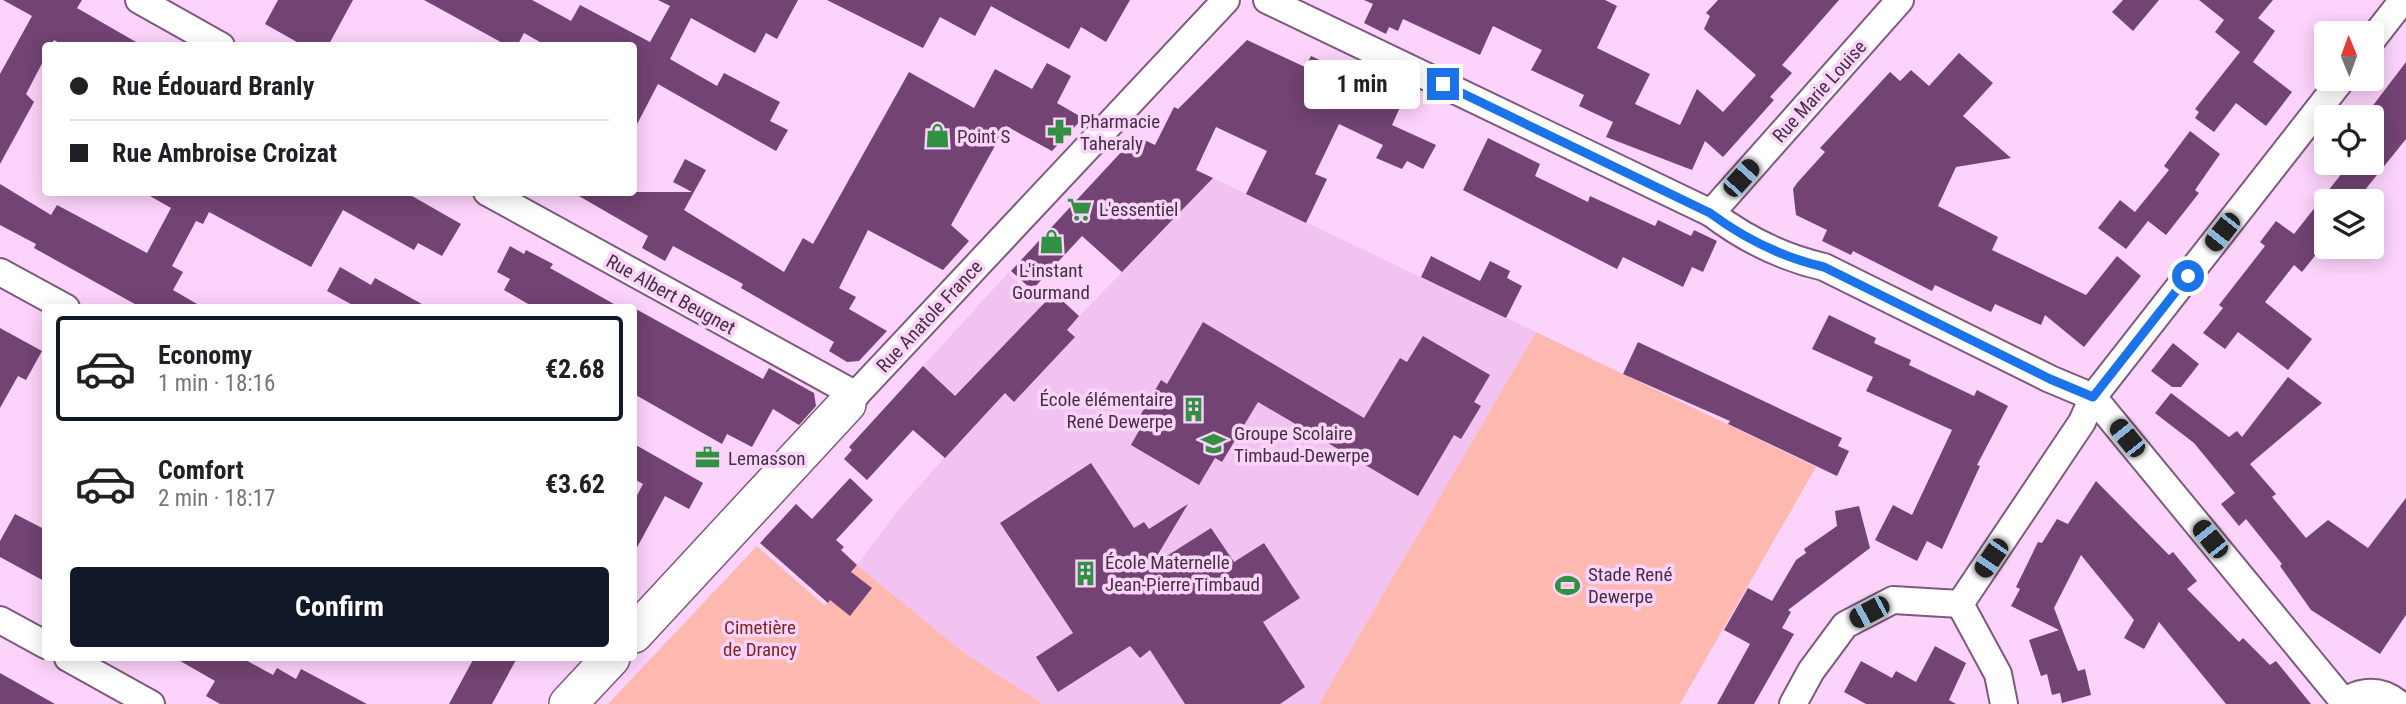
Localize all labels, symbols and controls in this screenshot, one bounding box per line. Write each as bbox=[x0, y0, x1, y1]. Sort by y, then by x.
north arrow bbox=[2314, 21, 2384, 91]
map controls bbox=[2314, 21, 2384, 259]
street label: Rue Marie Louise bbox=[1768, 36, 1871, 147]
callout: 1 min bbox=[1303, 60, 1418, 108]
route end bbox=[1427, 68, 1459, 100]
text: Rue Édouard Branly bbox=[112, 71, 314, 101]
text: 1 min bbox=[1336, 71, 1388, 98]
button: locate bbox=[2314, 105, 2384, 175]
place label: Pharmacie Taheraly bbox=[1080, 110, 1160, 155]
pharmacy icon: Pharmacie Taheraly bbox=[1046, 118, 1074, 146]
shop icon: Point S bbox=[923, 122, 951, 150]
place label: Point S bbox=[957, 125, 1010, 148]
text: Rue Ambroise Croizat bbox=[112, 138, 337, 168]
car bbox=[1720, 155, 1763, 201]
button: layers bbox=[2314, 189, 2384, 259]
supermarket icon: L'essentiel bbox=[1065, 195, 1093, 223]
place label: L'essentiel bbox=[1099, 198, 1178, 221]
car bbox=[2201, 209, 2244, 255]
shop icon: L'instant Gourmand bbox=[1037, 228, 1065, 256]
street label: Rue Albert Beugnet bbox=[602, 249, 739, 339]
street label: Rue Anatole France bbox=[872, 256, 987, 377]
place label: L'instant Gourmand bbox=[1012, 259, 1090, 304]
route start bbox=[2172, 260, 2204, 292]
icon: car bbox=[74, 337, 137, 400]
text: Economy bbox=[158, 340, 252, 370]
text: €2.68 bbox=[545, 354, 605, 384]
text: 1 min · 18:16 bbox=[158, 370, 275, 397]
place label: École élémentaire René Dewerpe bbox=[1040, 388, 1173, 433]
building icon: École élémentaire René Dewerpe bbox=[1179, 396, 1207, 424]
car bbox=[2106, 415, 2149, 461]
place label: Groupe Scolaire Timbaud-Dewerpe bbox=[1234, 422, 1370, 467]
school or university icon: Groupe Scolaire Timbaud-Dewerpe bbox=[1200, 430, 1228, 458]
office icon: Lemasson bbox=[694, 444, 722, 472]
place label: Lemasson bbox=[728, 447, 805, 470]
icon: car bbox=[74, 452, 137, 515]
text: Comfort bbox=[158, 455, 244, 485]
text: €3.62 bbox=[545, 469, 605, 499]
text: 2 min · 18:17 bbox=[158, 485, 275, 512]
car bbox=[2189, 516, 2232, 562]
car bbox=[1971, 535, 2012, 581]
place label: École Maternelle Jean-Pierre Timbaud bbox=[1105, 551, 1260, 596]
building icon: École Maternelle Jean-Pierre Timbaud bbox=[1071, 559, 1099, 587]
place label: Stade René Dewerpe bbox=[1588, 563, 1672, 608]
button: Confirm bbox=[70, 567, 609, 647]
sports icon: Stade René Dewerpe bbox=[1554, 571, 1582, 599]
car bbox=[1846, 593, 1893, 631]
park label: Cimetière de Drancy bbox=[723, 616, 797, 661]

